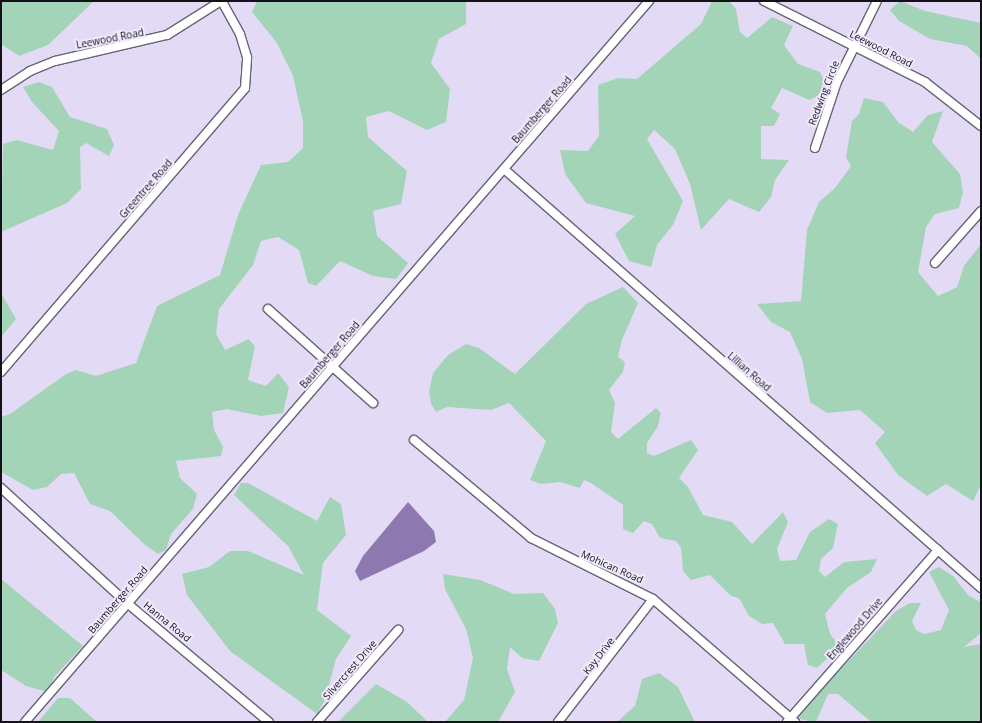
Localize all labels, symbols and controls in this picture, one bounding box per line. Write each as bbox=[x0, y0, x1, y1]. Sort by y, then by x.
street label: Leewood Road bbox=[75, 27, 145, 51]
street label: Leewood Road bbox=[848, 28, 914, 70]
street label: Redwing Circle bbox=[806, 59, 842, 127]
street label: Baumberger Road bbox=[510, 74, 574, 146]
street label: Greentree Road bbox=[117, 157, 175, 221]
street label: Baumberger Road bbox=[298, 319, 362, 391]
street label: Lillian Road bbox=[725, 350, 773, 394]
street label: Mohican Road bbox=[579, 548, 645, 586]
street label: Baumberger Road bbox=[86, 564, 150, 636]
street label: Englewood Drive bbox=[825, 596, 885, 662]
street label: Hanna Road bbox=[141, 599, 193, 645]
street label: Kay Drive bbox=[581, 635, 617, 677]
street label: Silvercrest Drive bbox=[321, 638, 379, 702]

